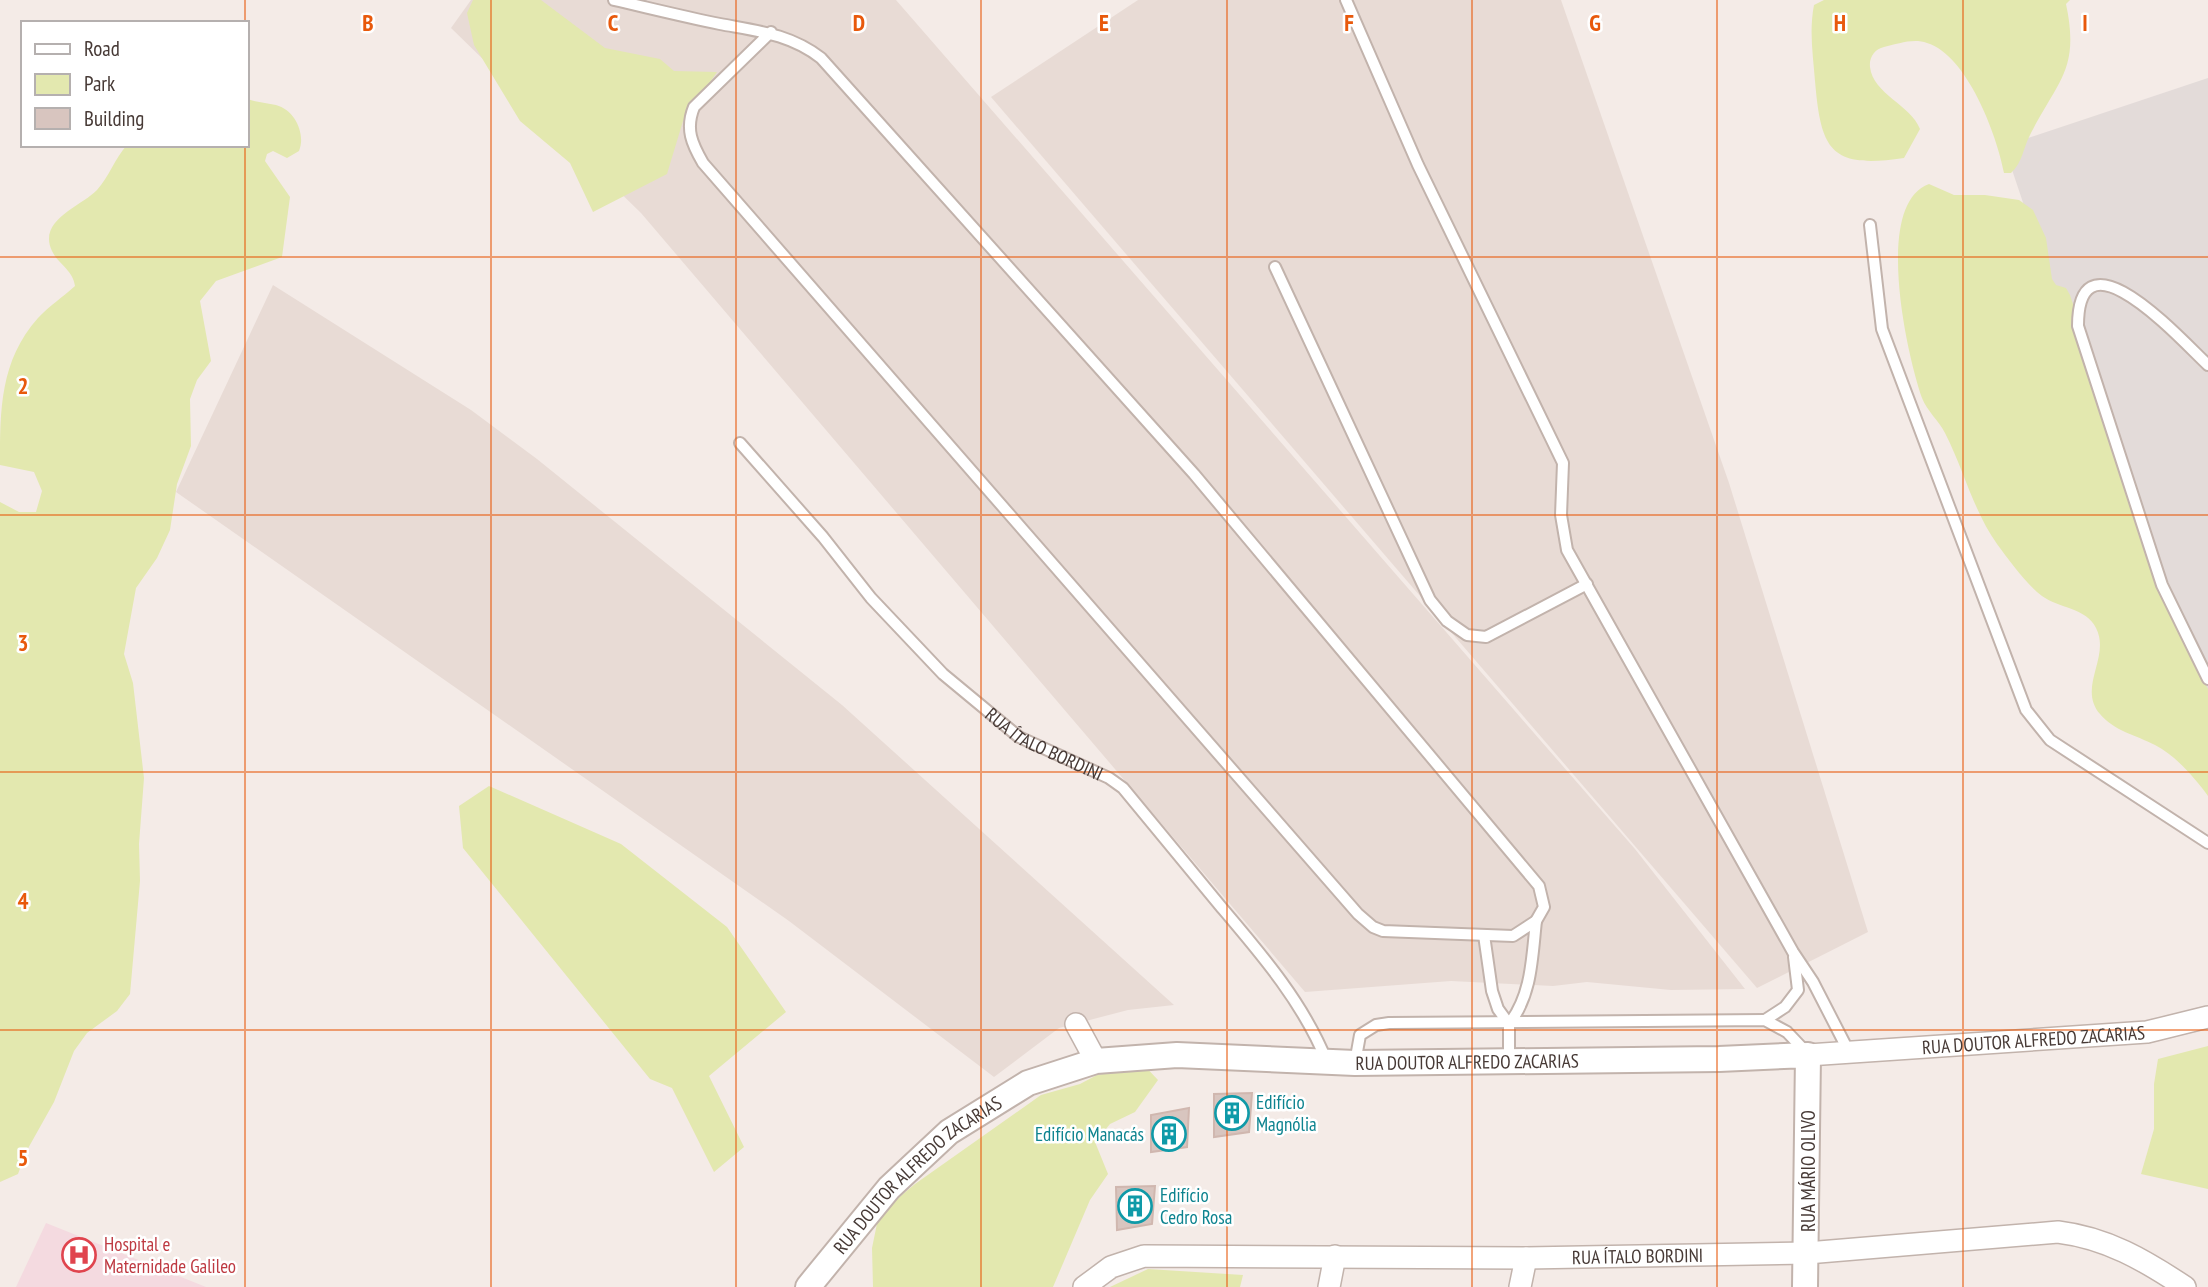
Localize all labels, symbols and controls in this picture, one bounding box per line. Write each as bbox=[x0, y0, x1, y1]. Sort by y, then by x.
text: B bbox=[362, 8, 374, 37]
text: C bbox=[608, 8, 619, 37]
text: D bbox=[853, 8, 865, 37]
text: E bbox=[1099, 8, 1109, 37]
text: F bbox=[1344, 8, 1354, 37]
text: G bbox=[1589, 8, 1601, 37]
text: H bbox=[1834, 8, 1846, 37]
text: I bbox=[2082, 8, 2088, 37]
legend bbox=[21, 21, 248, 147]
text: Road bbox=[84, 35, 120, 62]
text: Park bbox=[84, 70, 115, 97]
text: Building bbox=[84, 105, 144, 132]
text: 2 bbox=[18, 371, 29, 400]
text: 3 bbox=[18, 628, 29, 657]
street label: RUA ÍTALO BORDINI bbox=[981, 702, 1107, 786]
text: 4 bbox=[18, 886, 29, 915]
street label: RUA DOUTOR ALFREDO ZACARIAS bbox=[1921, 1020, 2146, 1059]
street label: RUA DOUTOR ALFREDO ZACARIAS bbox=[1355, 1049, 1579, 1075]
street label: RUA DOUTOR ALFREDO ZACARIAS bbox=[828, 1090, 1006, 1259]
place label: Edifício Magnólia bbox=[1256, 1090, 1317, 1136]
building icon: Edifício Magnólia bbox=[1213, 1094, 1251, 1132]
street label: RUA MÁRIO OLIVO bbox=[1796, 1110, 1820, 1232]
building icon: Edifício Manacás bbox=[1150, 1115, 1188, 1153]
place label: Edifício Manacás bbox=[1035, 1122, 1144, 1146]
text: 5 bbox=[18, 1143, 29, 1172]
place label: Edifício Cedro Rosa bbox=[1160, 1183, 1232, 1229]
building icon: Edifício Cedro Rosa bbox=[1116, 1187, 1154, 1225]
place label: Hospital e Maternidade Galileo bbox=[104, 1232, 236, 1278]
hospital icon: Hospital e Maternidade Galileo bbox=[60, 1236, 98, 1274]
street label: RUA ÍTALO BORDINI bbox=[1572, 1243, 1703, 1269]

